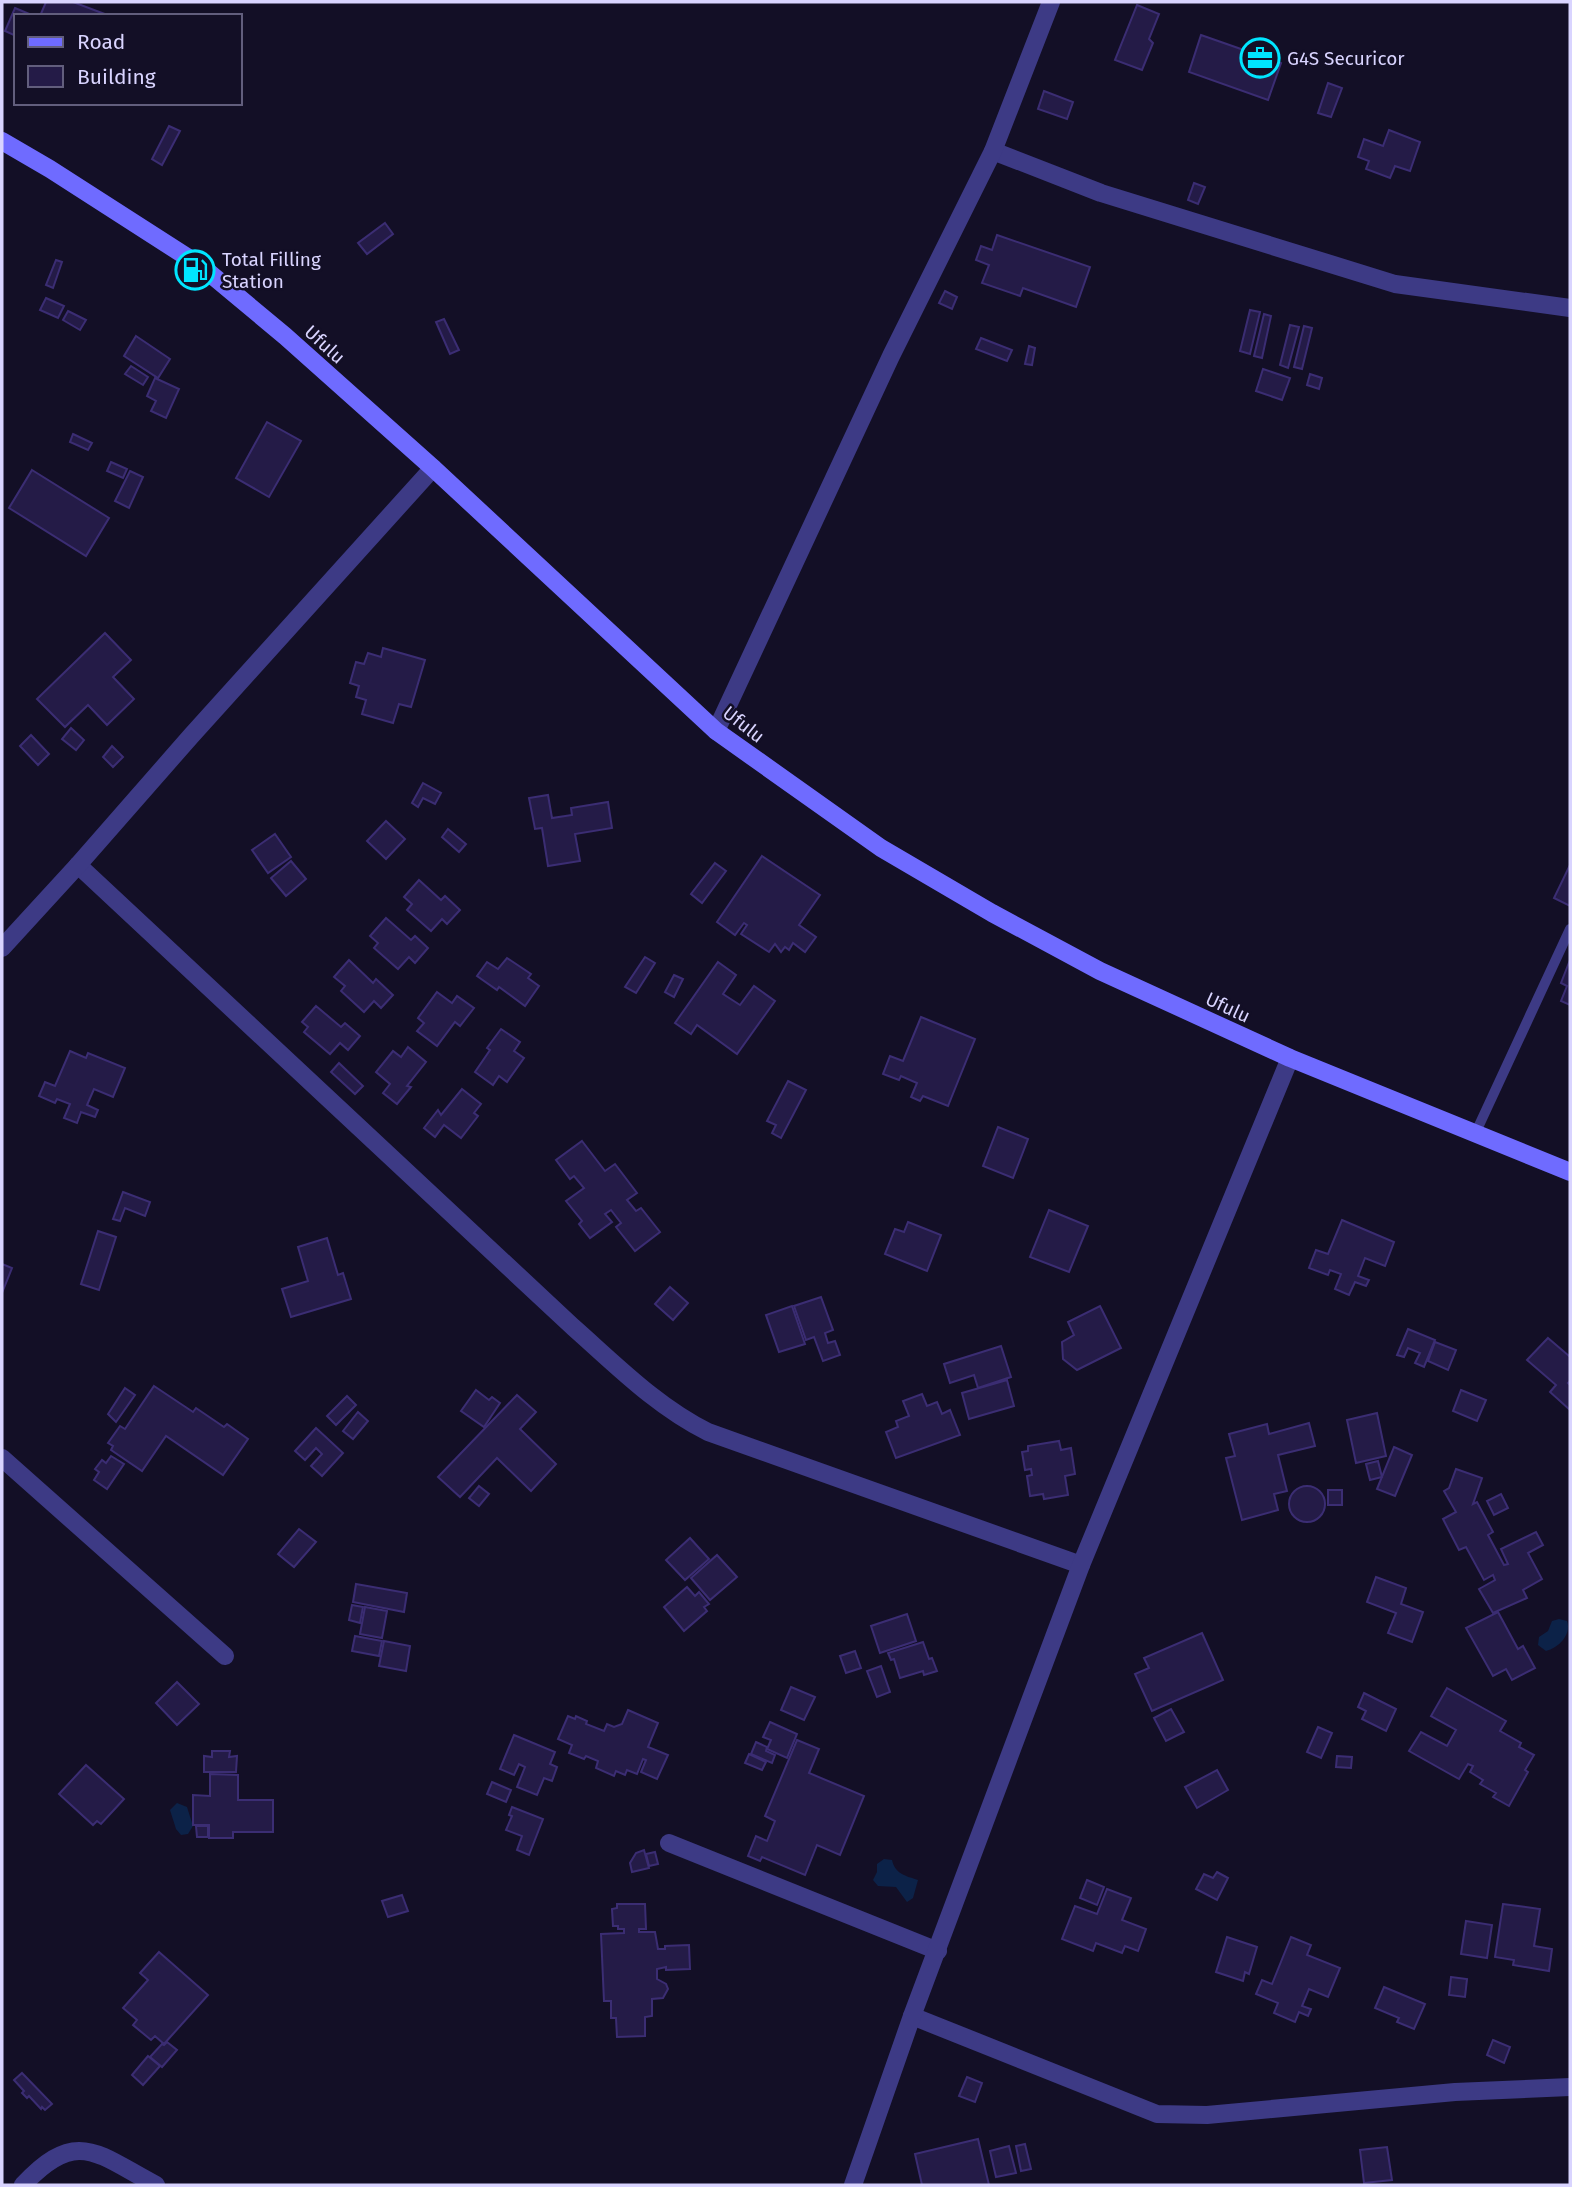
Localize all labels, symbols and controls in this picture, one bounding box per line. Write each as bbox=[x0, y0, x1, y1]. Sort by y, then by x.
legend bbox=[14, 14, 242, 105]
text: Road bbox=[77, 29, 125, 55]
office icon: G4S Securicor bbox=[1239, 37, 1281, 79]
place label: G4S Securicor bbox=[1287, 47, 1405, 70]
text: Building bbox=[77, 64, 156, 90]
place label: Total Filling Station bbox=[222, 248, 321, 293]
fuel station icon: Total Filling Station bbox=[174, 249, 216, 291]
street label: Ufulu bbox=[300, 320, 350, 369]
street label: Ufulu bbox=[718, 701, 769, 748]
street label: Ufulu bbox=[1202, 987, 1254, 1028]

